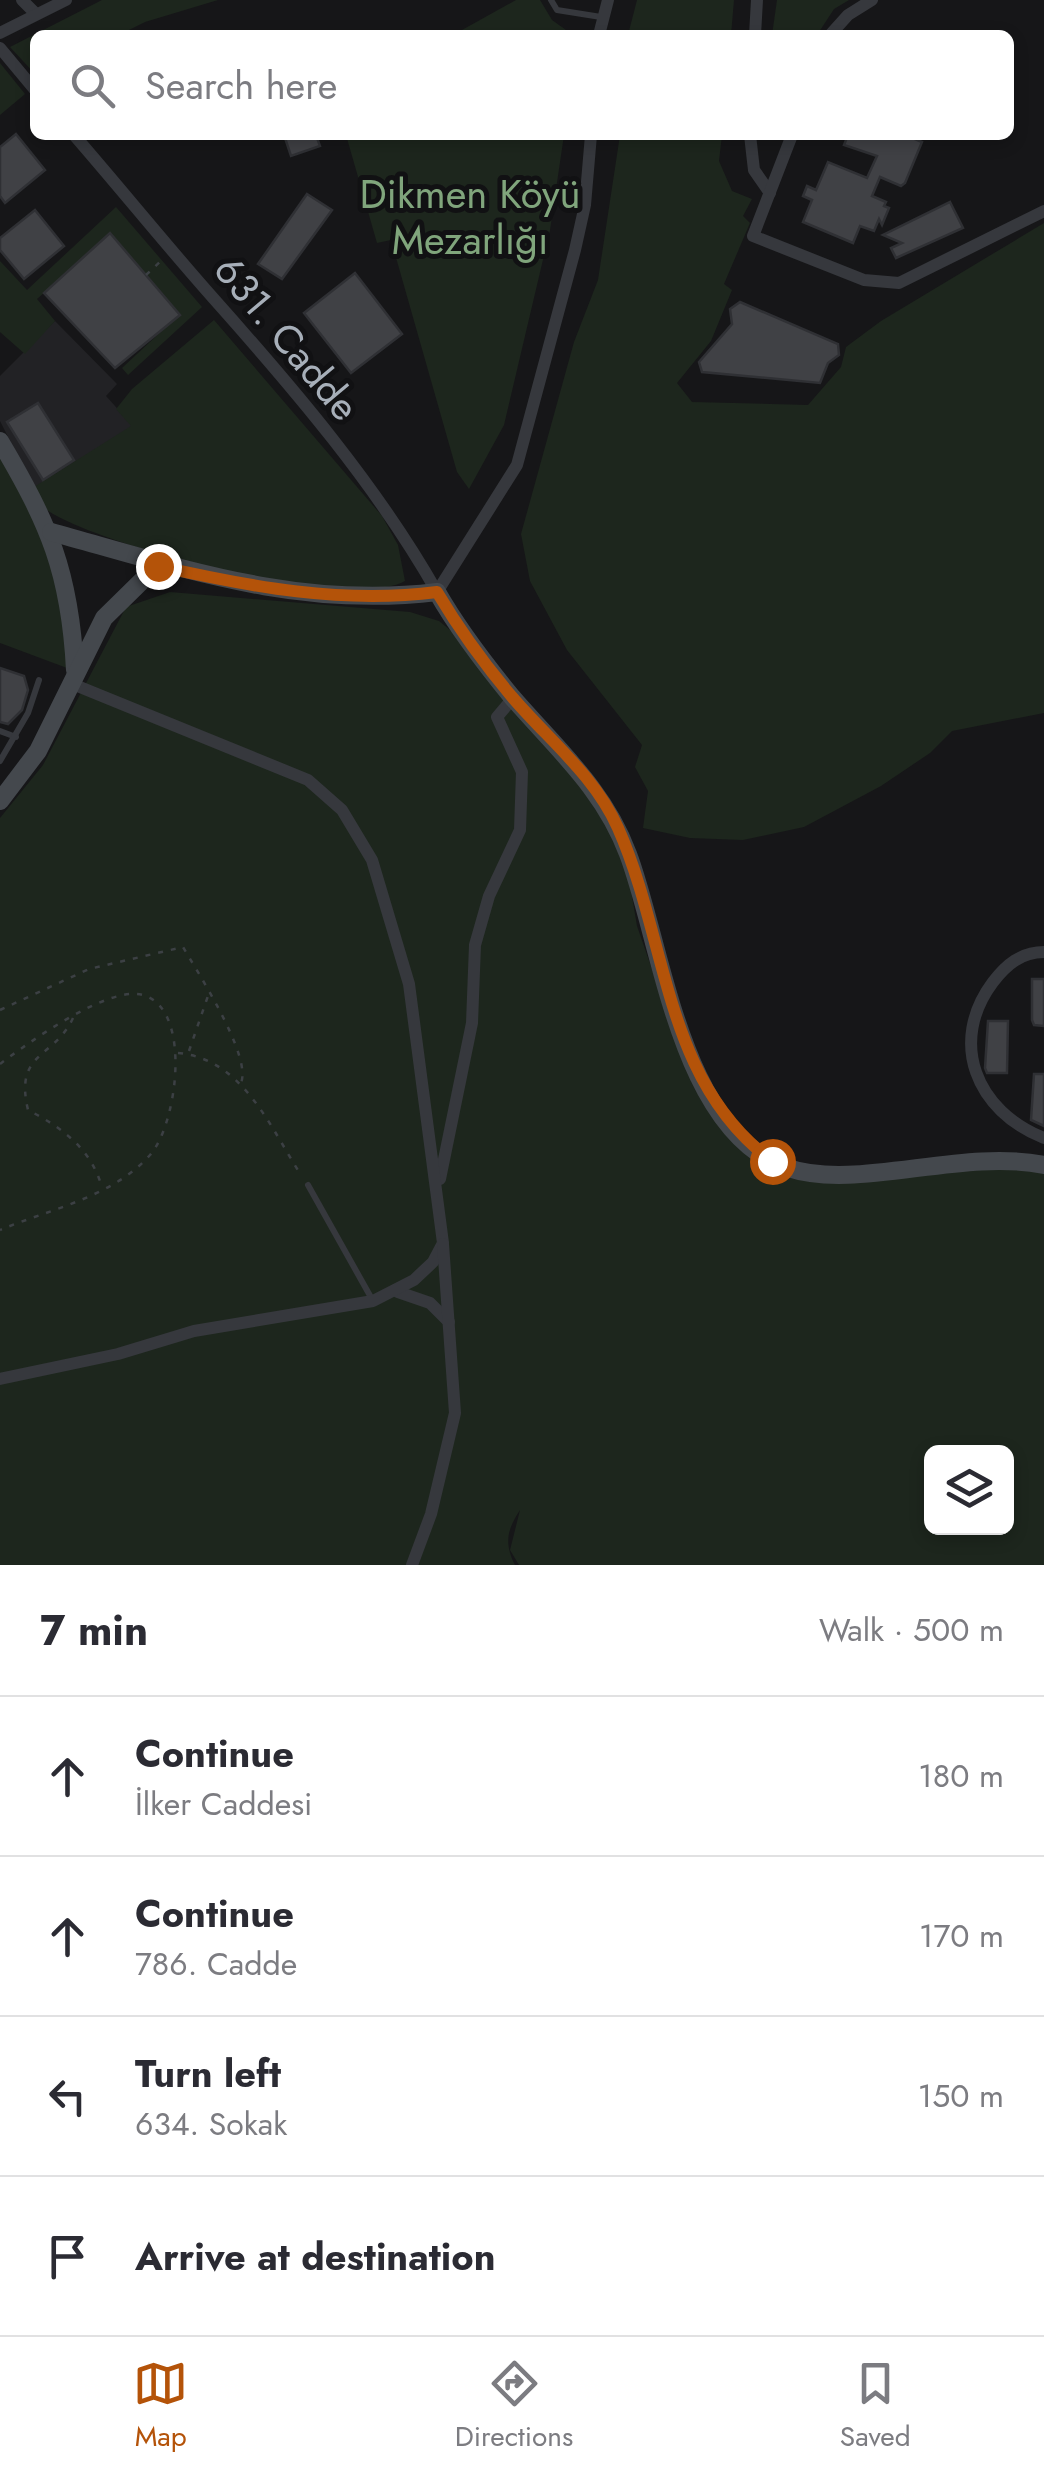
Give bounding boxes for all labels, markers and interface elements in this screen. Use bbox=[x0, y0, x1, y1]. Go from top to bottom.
search box bbox=[30, 30, 1014, 140]
icon: search bbox=[65, 58, 120, 113]
text: Search here bbox=[145, 58, 337, 113]
park label: Dikmen Köyü Mezarlığı bbox=[359, 165, 581, 269]
street label: 631. Cadde bbox=[201, 243, 373, 433]
route end bbox=[136, 544, 182, 590]
route start bbox=[750, 1139, 796, 1185]
map controls bbox=[924, 1445, 1014, 1535]
button: layers bbox=[924, 1445, 1014, 1535]
text: 7 min bbox=[40, 1600, 148, 1661]
text: Walk · 500 m bbox=[819, 1607, 1004, 1653]
text: Continue bbox=[135, 1726, 294, 1781]
icon: ahead bbox=[40, 1749, 95, 1804]
text: 180 m bbox=[918, 1753, 1004, 1799]
text: İlker Caddesi bbox=[135, 1781, 312, 1827]
text: Continue bbox=[135, 1886, 294, 1941]
icon: ahead bbox=[40, 1909, 95, 1964]
text: 170 m bbox=[919, 1913, 1004, 1959]
text: 786. Cadde bbox=[135, 1941, 297, 1987]
text: Turn left bbox=[135, 2046, 281, 2101]
icon: left bbox=[40, 2069, 95, 2124]
text: 150 m bbox=[918, 2073, 1004, 2119]
text: 634. Sokak bbox=[135, 2101, 287, 2147]
icon: arrive bbox=[40, 2229, 95, 2284]
text: Arrive at destination bbox=[135, 2229, 496, 2284]
tab: Map bbox=[133, 2356, 188, 2457]
tab: Directions bbox=[455, 2356, 573, 2457]
tab: Saved bbox=[840, 2356, 911, 2457]

